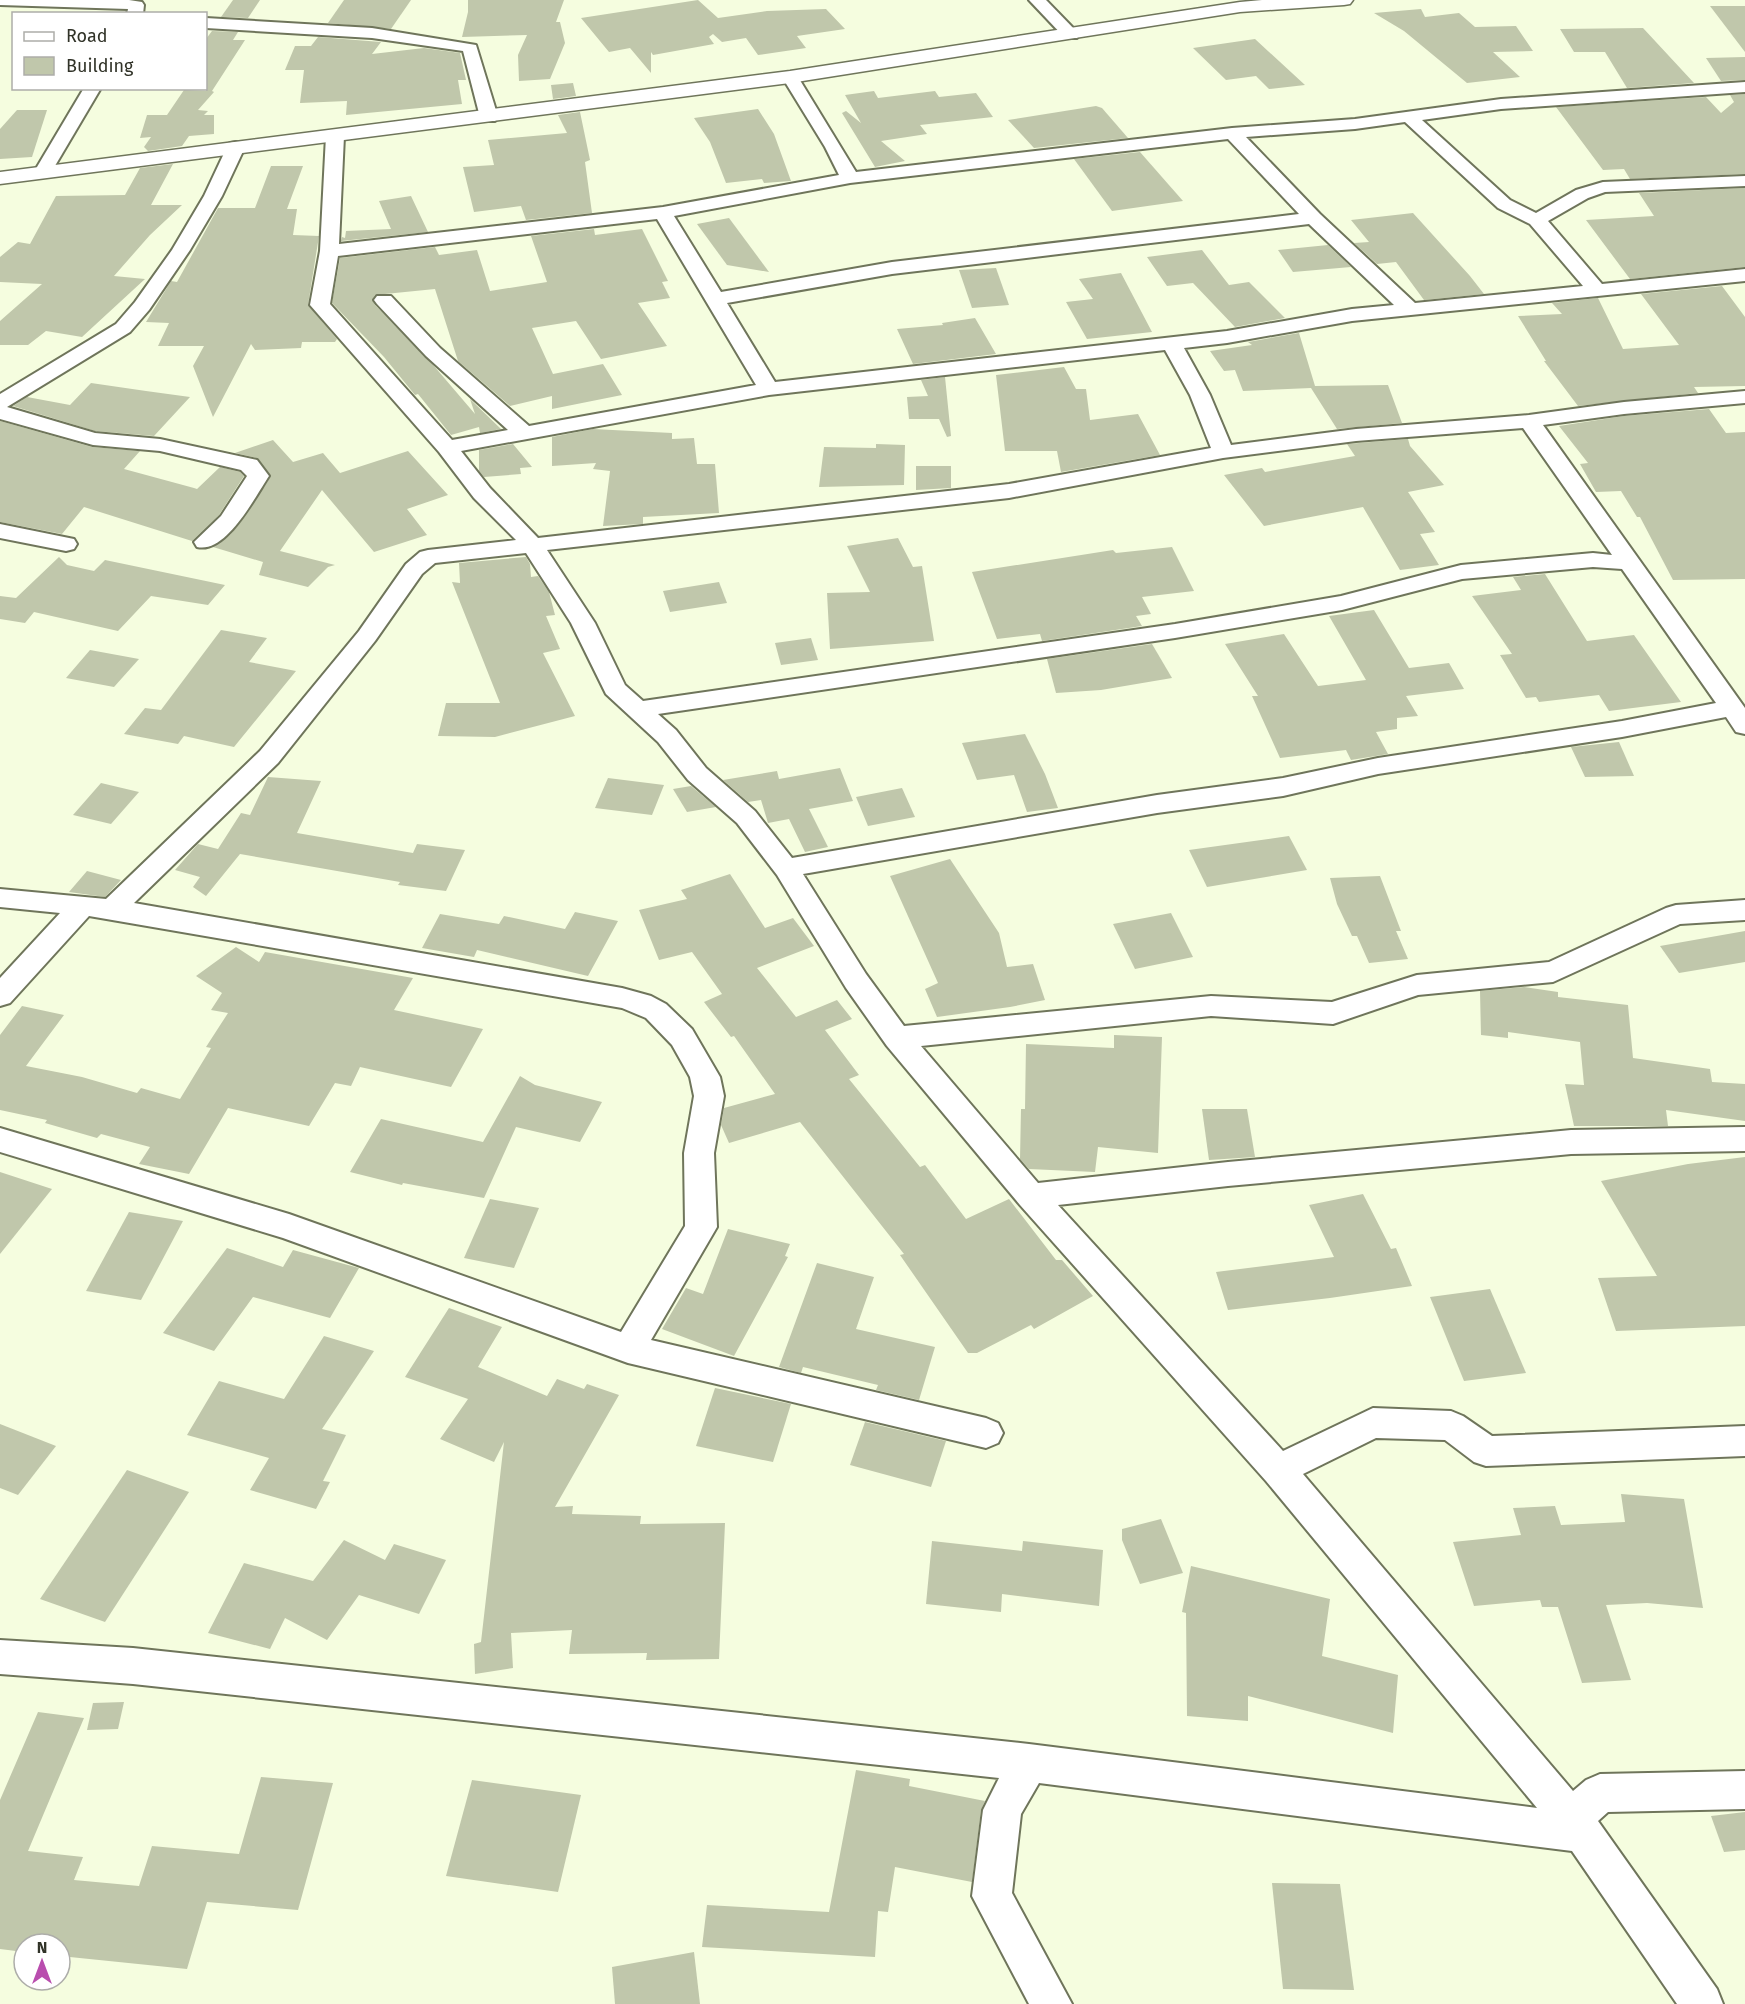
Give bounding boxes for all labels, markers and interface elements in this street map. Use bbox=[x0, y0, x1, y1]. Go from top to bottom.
legend bbox=[12, 12, 207, 90]
text: Road bbox=[66, 25, 108, 47]
text: Building bbox=[66, 55, 134, 77]
north arrow bbox=[12, 1932, 72, 1992]
text: N bbox=[37, 1938, 47, 1957]

